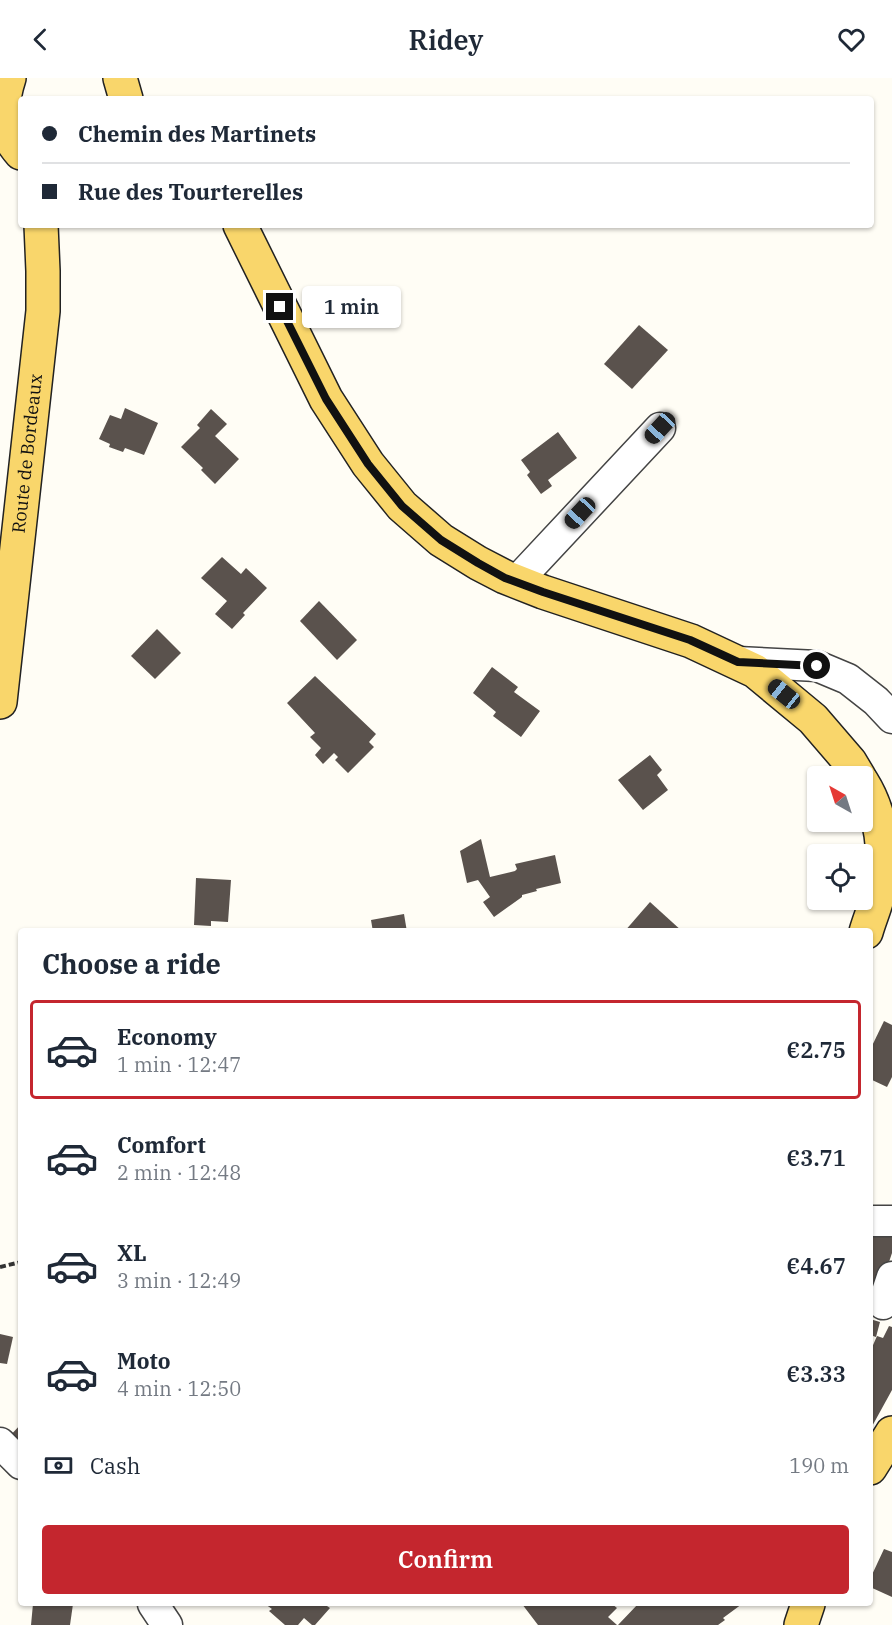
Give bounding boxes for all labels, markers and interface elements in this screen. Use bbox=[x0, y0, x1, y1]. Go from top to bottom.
text: Ridey bbox=[409, 22, 483, 57]
icon: back bbox=[24, 23, 57, 56]
icon: heart bbox=[835, 23, 868, 56]
text: Chemin des Martinets bbox=[78, 119, 316, 148]
text: Rue des Tourterelles bbox=[78, 177, 303, 206]
callout: 1 min bbox=[301, 286, 400, 328]
route end bbox=[266, 293, 293, 320]
text: 1 min bbox=[324, 293, 379, 320]
street label: Route de Bordeaux bbox=[7, 373, 47, 534]
car bbox=[641, 409, 679, 447]
car bbox=[561, 494, 599, 532]
route start bbox=[803, 652, 830, 679]
car bbox=[764, 676, 804, 712]
north arrow bbox=[807, 766, 873, 832]
map controls bbox=[807, 766, 873, 910]
button: locate bbox=[807, 844, 873, 910]
text: Choose a ride bbox=[42, 946, 221, 981]
text: Economy bbox=[117, 1022, 217, 1051]
icon: car bbox=[45, 1023, 99, 1077]
text: €2.75 bbox=[787, 1035, 846, 1064]
text: 1 min · 12:47 bbox=[117, 1051, 241, 1078]
text: Comfort bbox=[117, 1130, 206, 1159]
icon: car bbox=[45, 1131, 99, 1185]
text: €3.71 bbox=[787, 1143, 846, 1172]
text: 2 min · 12:48 bbox=[117, 1159, 241, 1186]
text: XL bbox=[117, 1238, 147, 1267]
icon: car bbox=[45, 1239, 99, 1293]
text: €4.67 bbox=[787, 1251, 846, 1280]
text: 3 min · 12:49 bbox=[117, 1267, 241, 1294]
text: Moto bbox=[117, 1346, 171, 1375]
icon: car bbox=[45, 1347, 99, 1401]
text: €3.33 bbox=[787, 1359, 846, 1388]
text: 4 min · 12:50 bbox=[117, 1375, 241, 1402]
icon: cash bbox=[42, 1449, 75, 1482]
text: Cash bbox=[90, 1451, 141, 1480]
text: 190 m bbox=[789, 1452, 849, 1479]
button: Confirm bbox=[42, 1525, 849, 1594]

